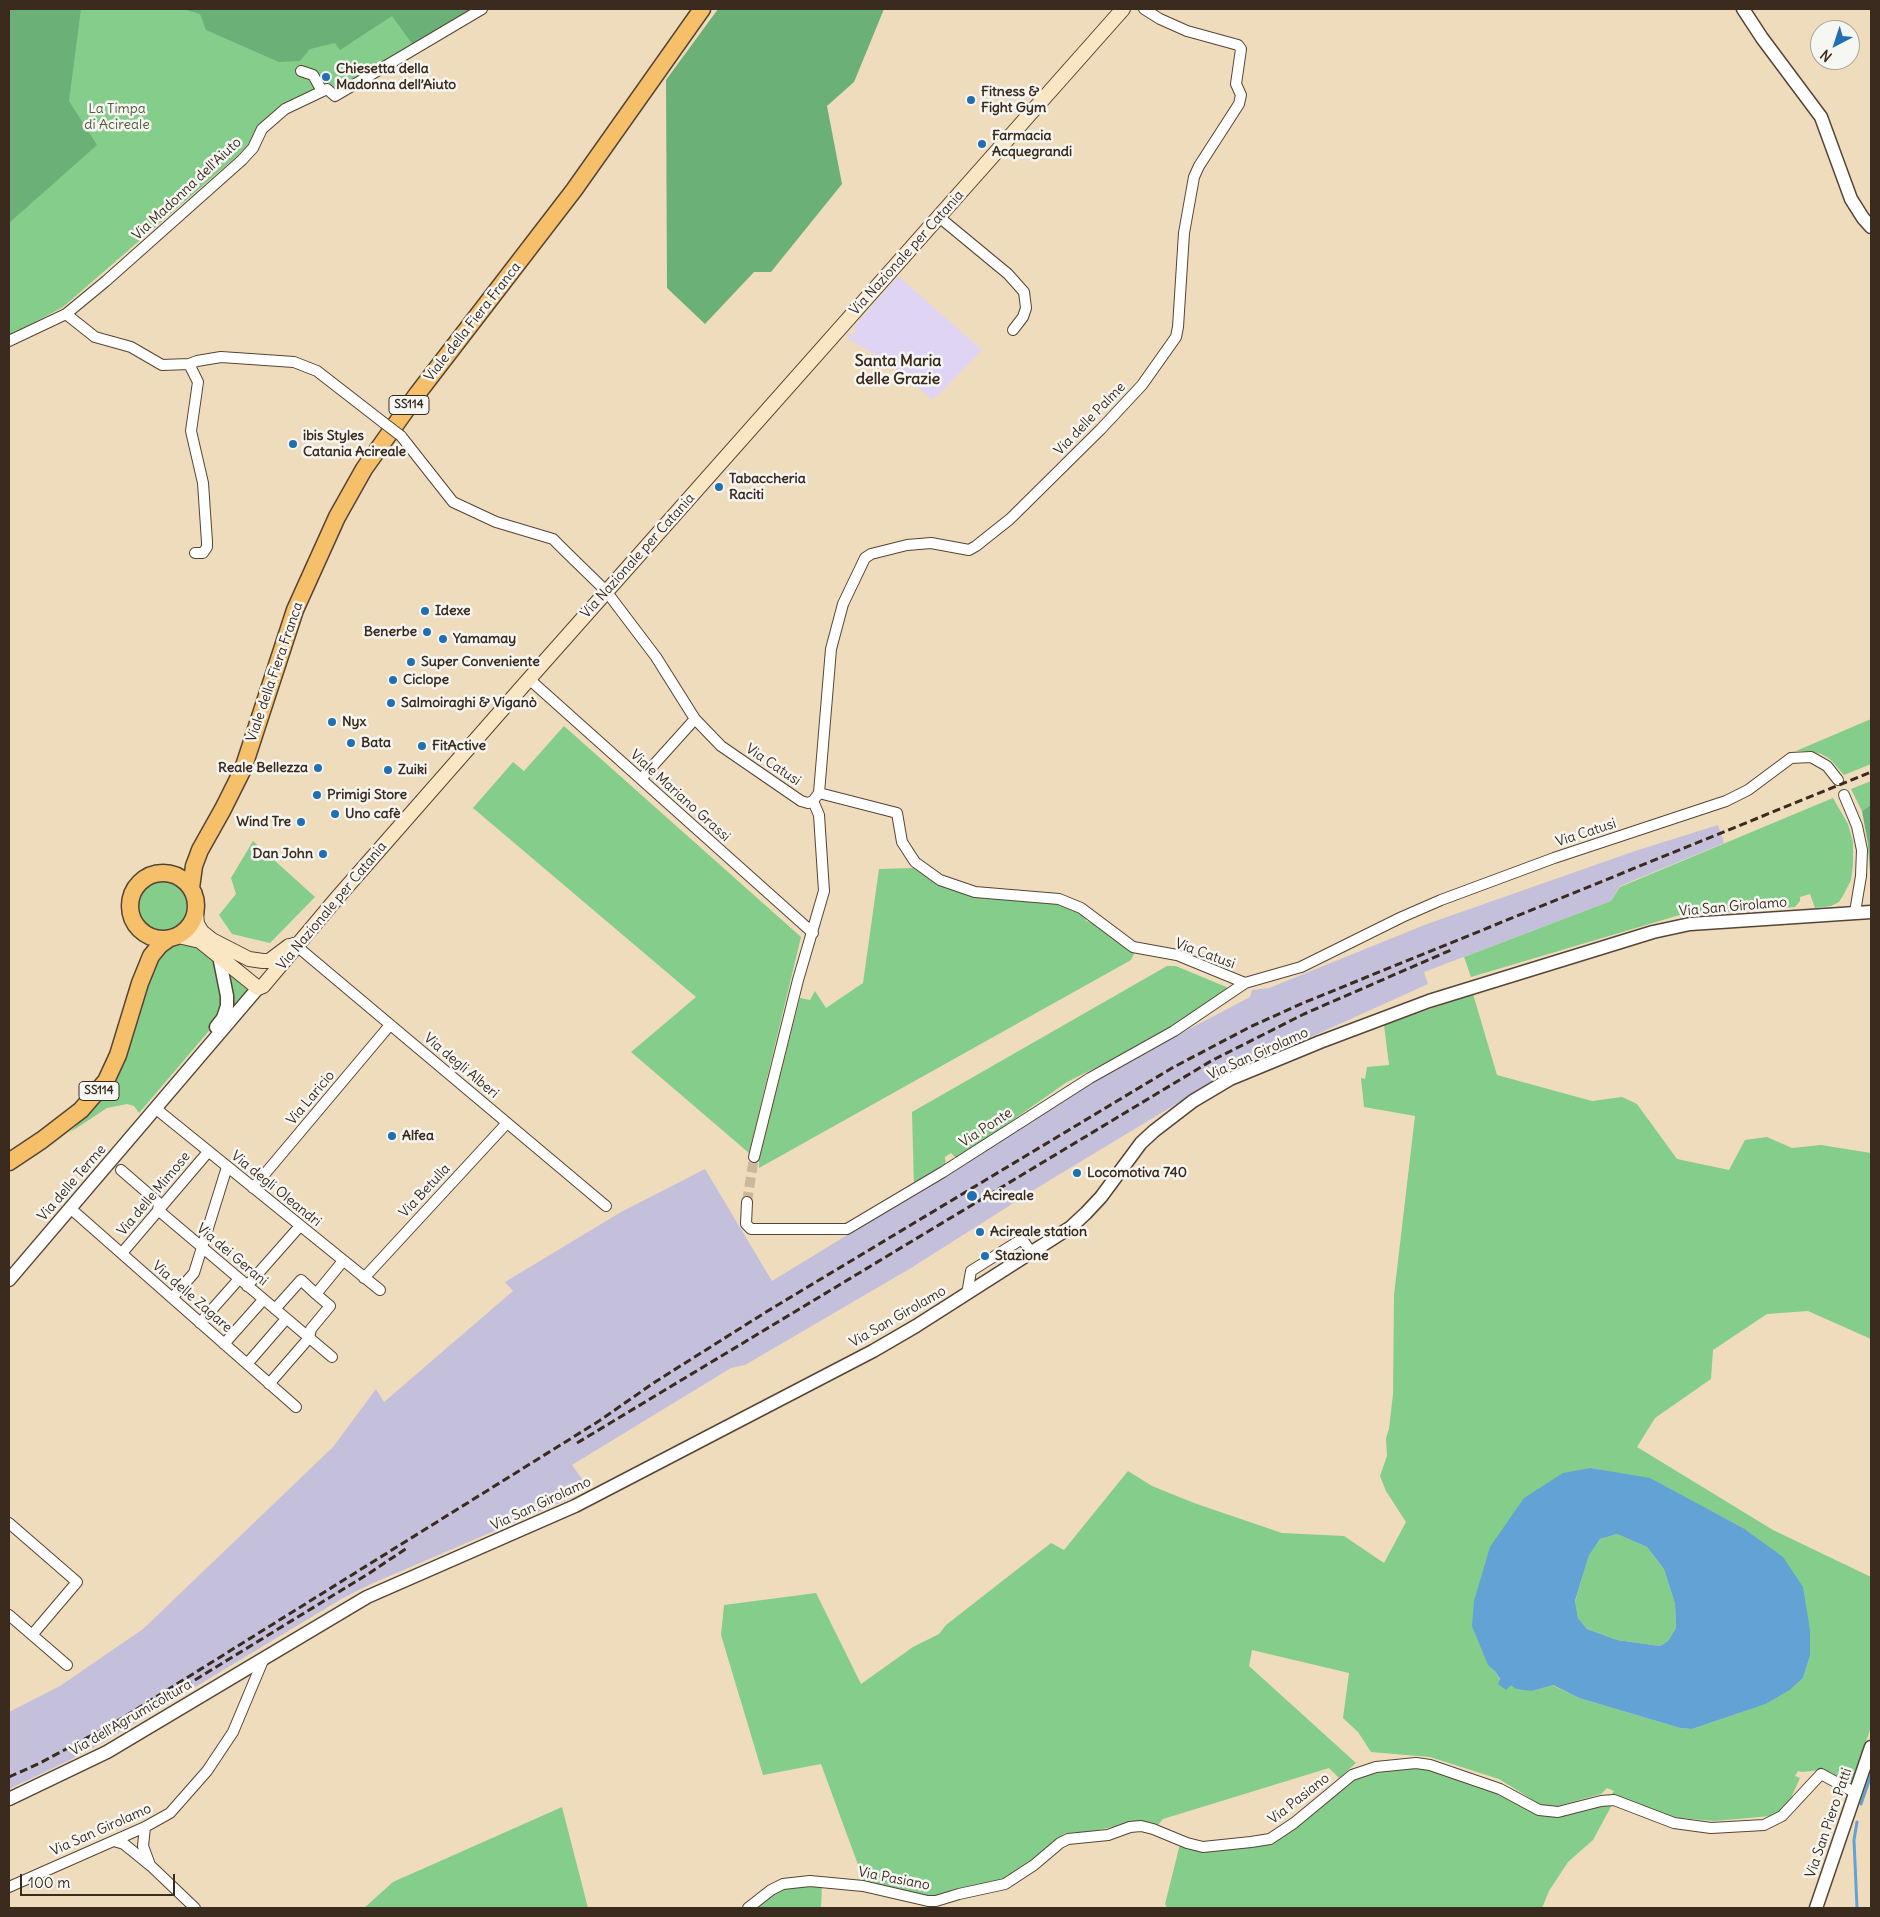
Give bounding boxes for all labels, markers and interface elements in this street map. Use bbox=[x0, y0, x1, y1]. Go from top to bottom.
north arrow bbox=[1810, 20, 1860, 70]
text: N bbox=[1817, 46, 1835, 66]
place label: Chiesetta della Madonna dell’Aiuto bbox=[336, 61, 456, 94]
marker: Chiesetta della Madonna dell’Aiuto bbox=[320, 71, 332, 83]
place label: Fitness & Fight Gym bbox=[981, 84, 1046, 116]
marker: Fitness & Fight Gym bbox=[965, 94, 977, 106]
park label: La Timpa di Acireale bbox=[84, 101, 150, 134]
place label: Farmacia Acquegrandi bbox=[992, 128, 1072, 160]
street label: Via Madonna dell'Aiuto bbox=[129, 134, 245, 244]
marker: Farmacia Acquegrandi bbox=[976, 138, 988, 150]
street label: Via Nazionale per Catania bbox=[846, 187, 968, 319]
street label: Viale della Fiera Franca bbox=[421, 259, 525, 385]
district label: Santa Maria delle Grazie bbox=[855, 351, 941, 389]
street label: Via delle Palme bbox=[1051, 379, 1129, 459]
road number: SS114 bbox=[389, 396, 429, 414]
place label: ibis Styles Catania Acireale bbox=[303, 428, 406, 461]
marker: ibis Styles Catania Acireale bbox=[287, 438, 299, 450]
place label: Tabaccheria Raciti bbox=[729, 471, 806, 504]
marker: Tabaccheria Raciti bbox=[713, 481, 725, 493]
street label: Via Nazionale per Catania bbox=[577, 490, 699, 622]
street label: Viale della Fiera Franca bbox=[243, 600, 307, 744]
place label: Idexe bbox=[435, 603, 471, 619]
marker: Idexe bbox=[419, 605, 431, 617]
place label: Benerbe bbox=[364, 624, 417, 640]
marker: Benerbe bbox=[421, 626, 433, 638]
place label: Yamamay bbox=[453, 631, 516, 647]
marker: Yamamay bbox=[437, 633, 449, 645]
place label: Super Conveniente bbox=[421, 654, 540, 670]
marker: Super Conveniente bbox=[405, 656, 417, 668]
place label: Ciclope bbox=[403, 672, 449, 688]
marker: Ciclope bbox=[387, 674, 399, 686]
place label: Salmoiraghi & Viganò bbox=[401, 695, 537, 711]
marker: Salmoiraghi & Viganò bbox=[385, 697, 397, 709]
place label: Nyx bbox=[342, 714, 366, 730]
marker: Nyx bbox=[326, 716, 338, 728]
place label: Bata bbox=[361, 735, 391, 751]
marker: Bata bbox=[345, 737, 357, 749]
place label: FitActive bbox=[432, 738, 486, 754]
marker: FitActive bbox=[416, 740, 428, 752]
street label: Via Catusi bbox=[742, 741, 804, 789]
street label: Viale Mariano Grassi bbox=[627, 747, 733, 845]
place label: Reale Bellezza bbox=[218, 760, 308, 776]
marker: Reale Bellezza bbox=[312, 762, 324, 774]
place label: Zuiki bbox=[398, 762, 427, 778]
marker: Zuiki bbox=[382, 764, 394, 776]
place label: Primigi Store bbox=[327, 787, 407, 803]
marker: Primigi Store bbox=[311, 789, 323, 801]
place label: Uno cafè bbox=[345, 806, 401, 822]
marker: Uno cafè bbox=[329, 808, 341, 820]
place label: Wind Tre bbox=[236, 814, 291, 830]
street label: Via Catusi bbox=[1554, 815, 1618, 851]
marker: Wind Tre bbox=[295, 816, 307, 828]
street label: Via Nazionale per Catania bbox=[273, 838, 391, 974]
place label: Dan John bbox=[253, 846, 313, 862]
marker: Dan John bbox=[317, 848, 329, 860]
street label: Via San Girolamo bbox=[1678, 894, 1788, 920]
street label: Via Catusi bbox=[1173, 935, 1237, 973]
street label: Via San Girolamo bbox=[1205, 1024, 1311, 1084]
street label: Via degli Alberi bbox=[420, 1030, 502, 1102]
street label: Via Laricio bbox=[283, 1067, 339, 1129]
road number: SS114 bbox=[79, 1082, 119, 1100]
street label: Via Ponte bbox=[957, 1105, 1015, 1151]
place label: Alfea bbox=[402, 1128, 434, 1144]
marker: Alfea bbox=[386, 1130, 398, 1142]
street label: Via delle Terme bbox=[34, 1141, 110, 1225]
street label: Via degli Oleandri bbox=[228, 1148, 324, 1230]
street label: Via delle Mimose bbox=[114, 1149, 194, 1239]
street label: Via Betulla bbox=[396, 1161, 454, 1221]
place label: Locomotiva 740 bbox=[1087, 1165, 1187, 1181]
marker: Locomotiva 740 bbox=[1071, 1167, 1083, 1179]
place label: Acireale bbox=[983, 1188, 1034, 1204]
marker: Acireale bbox=[965, 1189, 979, 1203]
street label: Via dei Gerani bbox=[193, 1220, 271, 1290]
place label: Acireale station bbox=[990, 1224, 1087, 1240]
marker: Acireale station bbox=[974, 1226, 986, 1238]
place label: Stazione bbox=[995, 1248, 1049, 1264]
marker: Stazione bbox=[979, 1250, 991, 1262]
street label: Via delle Zagare bbox=[149, 1258, 235, 1336]
street label: Via San Girolamo bbox=[847, 1283, 949, 1351]
street label: Via San Girolamo bbox=[488, 1473, 594, 1535]
street label: Via dell'Agrumicoltura bbox=[67, 1676, 195, 1760]
street label: Via San Piero Patti bbox=[1802, 1766, 1856, 1880]
street label: Via Pasiano bbox=[1265, 1770, 1333, 1828]
street label: Via San Girolamo bbox=[48, 1800, 154, 1860]
scale bar bbox=[22, 1864, 178, 1896]
street label: Via Pasiano bbox=[857, 1864, 931, 1894]
text: 100 m bbox=[28, 1873, 70, 1892]

